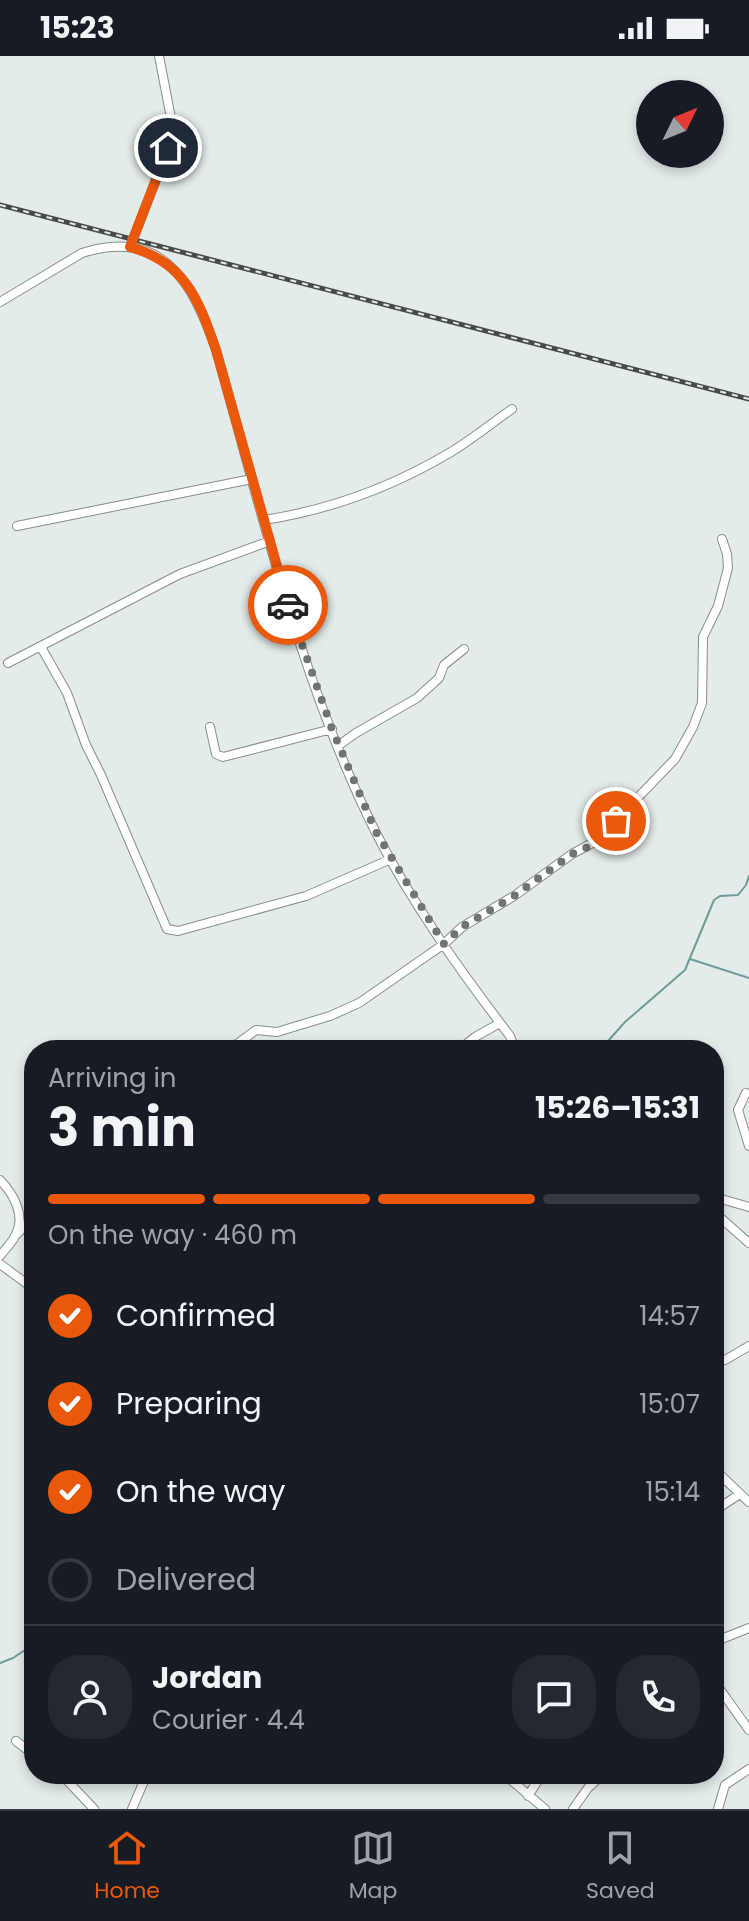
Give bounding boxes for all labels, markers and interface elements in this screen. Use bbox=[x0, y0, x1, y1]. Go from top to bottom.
text: 15:23 bbox=[40, 6, 115, 49]
north arrow bbox=[636, 80, 724, 168]
map controls bbox=[636, 80, 724, 168]
pin bbox=[134, 114, 202, 182]
icon: home bbox=[146, 126, 190, 170]
courier bbox=[248, 565, 328, 645]
icon: car bbox=[266, 583, 310, 627]
pin bbox=[582, 787, 650, 855]
icon: bag bbox=[594, 799, 638, 843]
text: Arriving in bbox=[48, 1060, 177, 1096]
text: 15:26–15:31 bbox=[535, 1086, 700, 1129]
text: 3 min bbox=[48, 1091, 196, 1164]
text: On the way · 460 m bbox=[48, 1217, 297, 1253]
icon: check bbox=[48, 1294, 92, 1338]
text: Confirmed bbox=[116, 1294, 276, 1337]
text: 14:57 bbox=[639, 1298, 700, 1334]
icon: check bbox=[48, 1382, 92, 1426]
text: Preparing bbox=[116, 1382, 262, 1425]
text: 15:07 bbox=[639, 1386, 700, 1422]
icon: check bbox=[48, 1470, 92, 1514]
text: On the way bbox=[116, 1470, 285, 1513]
text: 15:14 bbox=[645, 1474, 700, 1510]
text: Delivered bbox=[116, 1558, 256, 1601]
button: person bbox=[48, 1655, 132, 1739]
button: chat bbox=[512, 1655, 596, 1739]
button: phone bbox=[616, 1655, 700, 1739]
text: Jordan bbox=[152, 1656, 262, 1699]
text: Courier · 4.4 bbox=[152, 1702, 305, 1738]
tab: Home bbox=[94, 1826, 160, 1907]
tab: Map bbox=[349, 1826, 397, 1907]
tab: Saved bbox=[586, 1826, 655, 1907]

